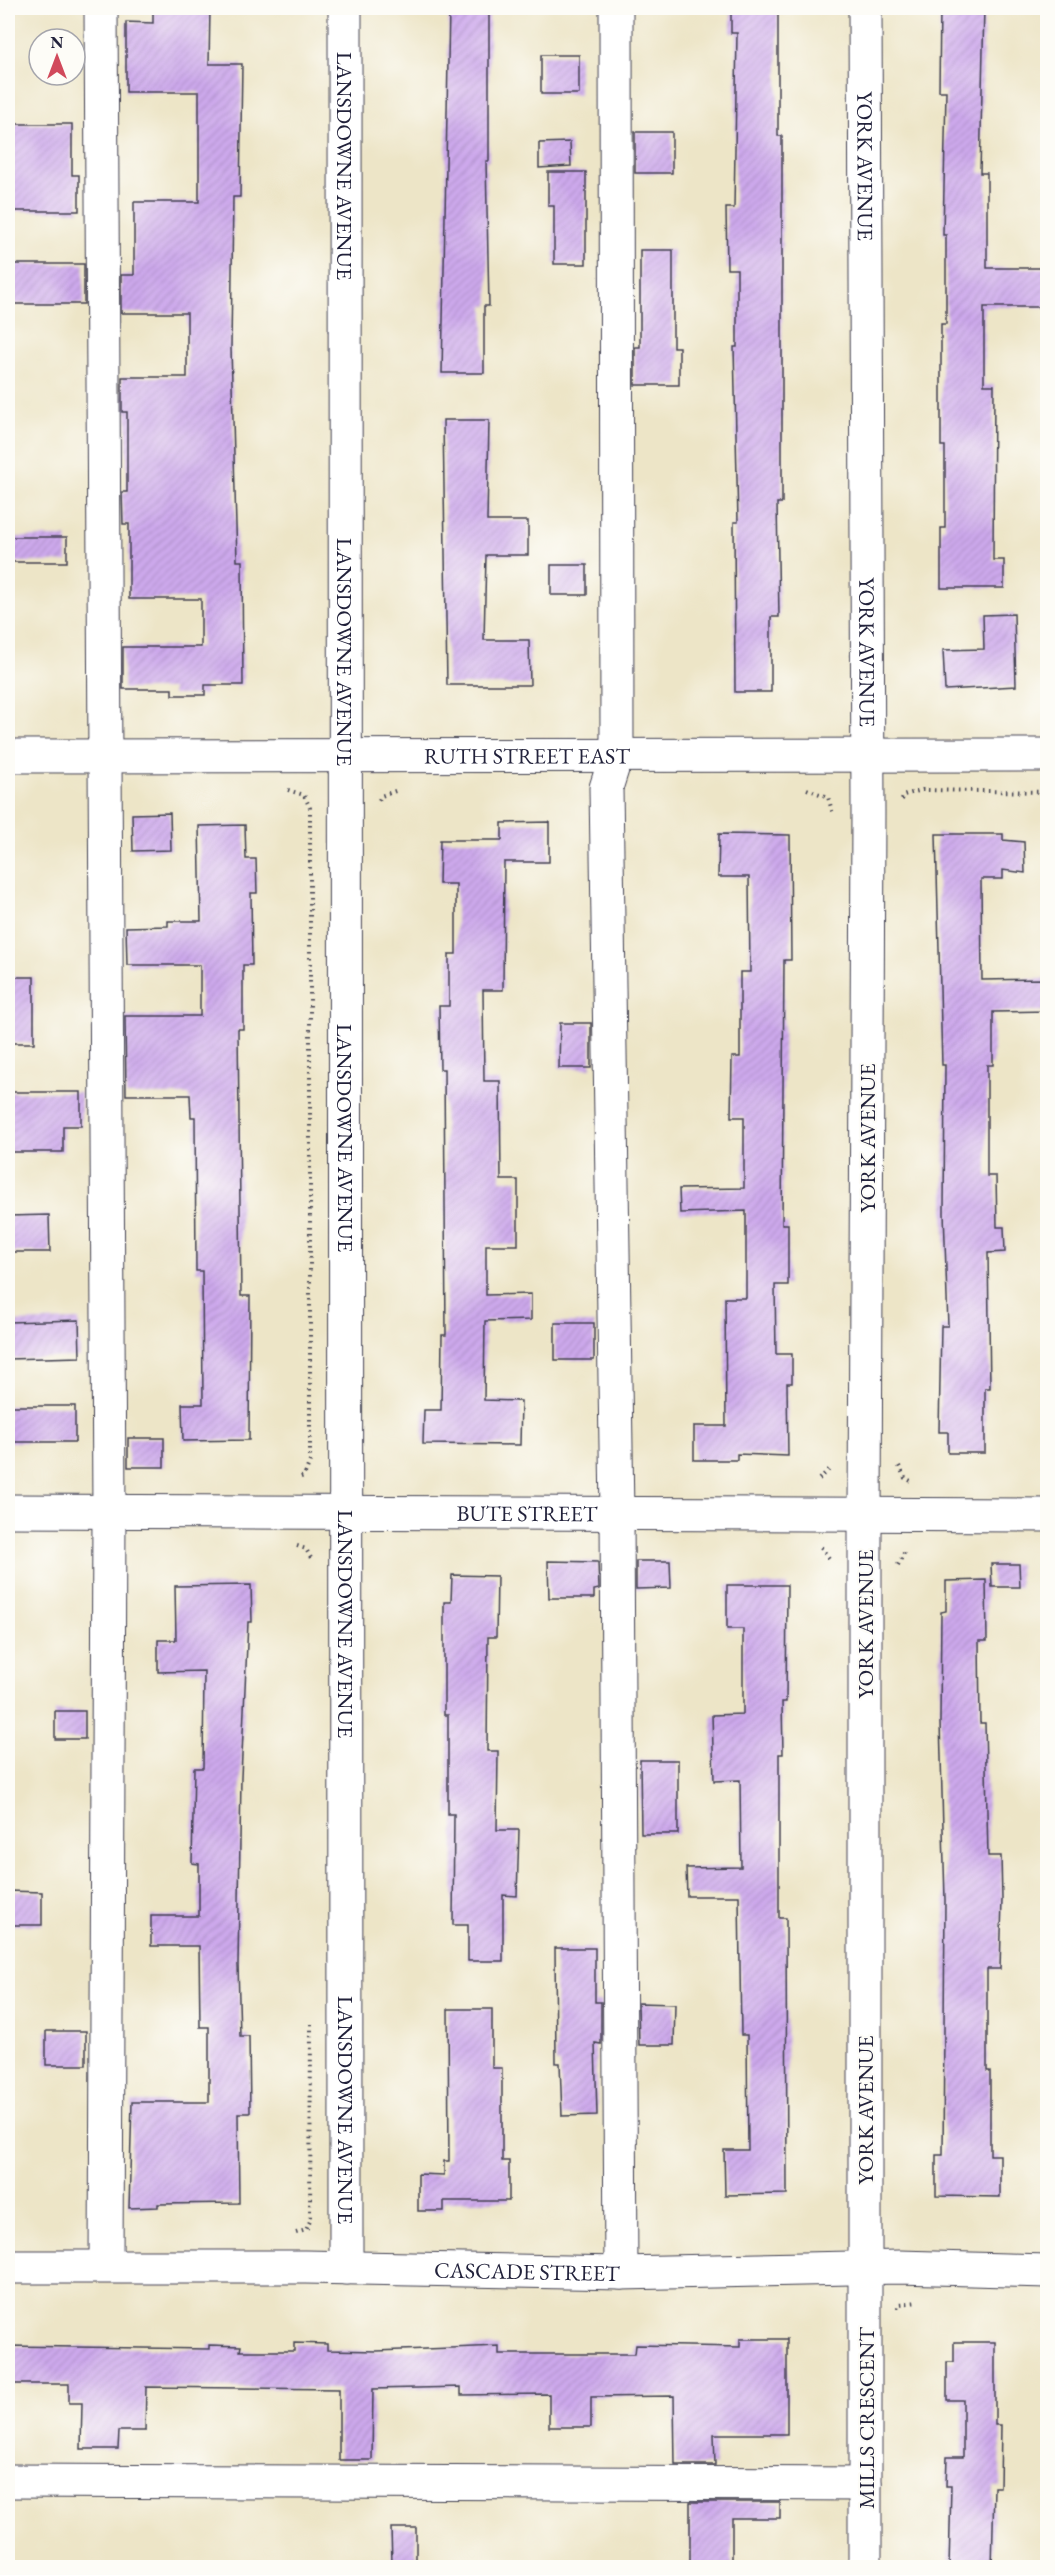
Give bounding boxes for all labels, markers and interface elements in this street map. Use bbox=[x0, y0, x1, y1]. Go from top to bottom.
north arrow bbox=[27, 27, 87, 87]
text: N bbox=[51, 32, 64, 53]
street label: LANSDOWNE AVENUE bbox=[331, 52, 360, 280]
street label: YORK AVENUE bbox=[851, 91, 880, 241]
street label: LANSDOWNE AVENUE bbox=[331, 538, 360, 766]
street label: YORK AVENUE bbox=[853, 577, 882, 727]
street label: RUTH STREET EAST bbox=[424, 741, 630, 770]
street label: LANSDOWNE AVENUE bbox=[331, 1024, 360, 1252]
street label: YORK AVENUE bbox=[853, 1063, 882, 1213]
street label: BUTE STREET bbox=[456, 1498, 598, 1528]
street label: LANSDOWNE AVENUE bbox=[331, 1510, 360, 1738]
street label: YORK AVENUE bbox=[851, 1549, 880, 1699]
street label: LANSDOWNE AVENUE bbox=[331, 1996, 360, 2224]
street label: YORK AVENUE bbox=[851, 2035, 880, 2185]
street label: CASCADE STREET bbox=[434, 2255, 620, 2287]
street label: MILLS CRESCENT bbox=[852, 2327, 881, 2509]

